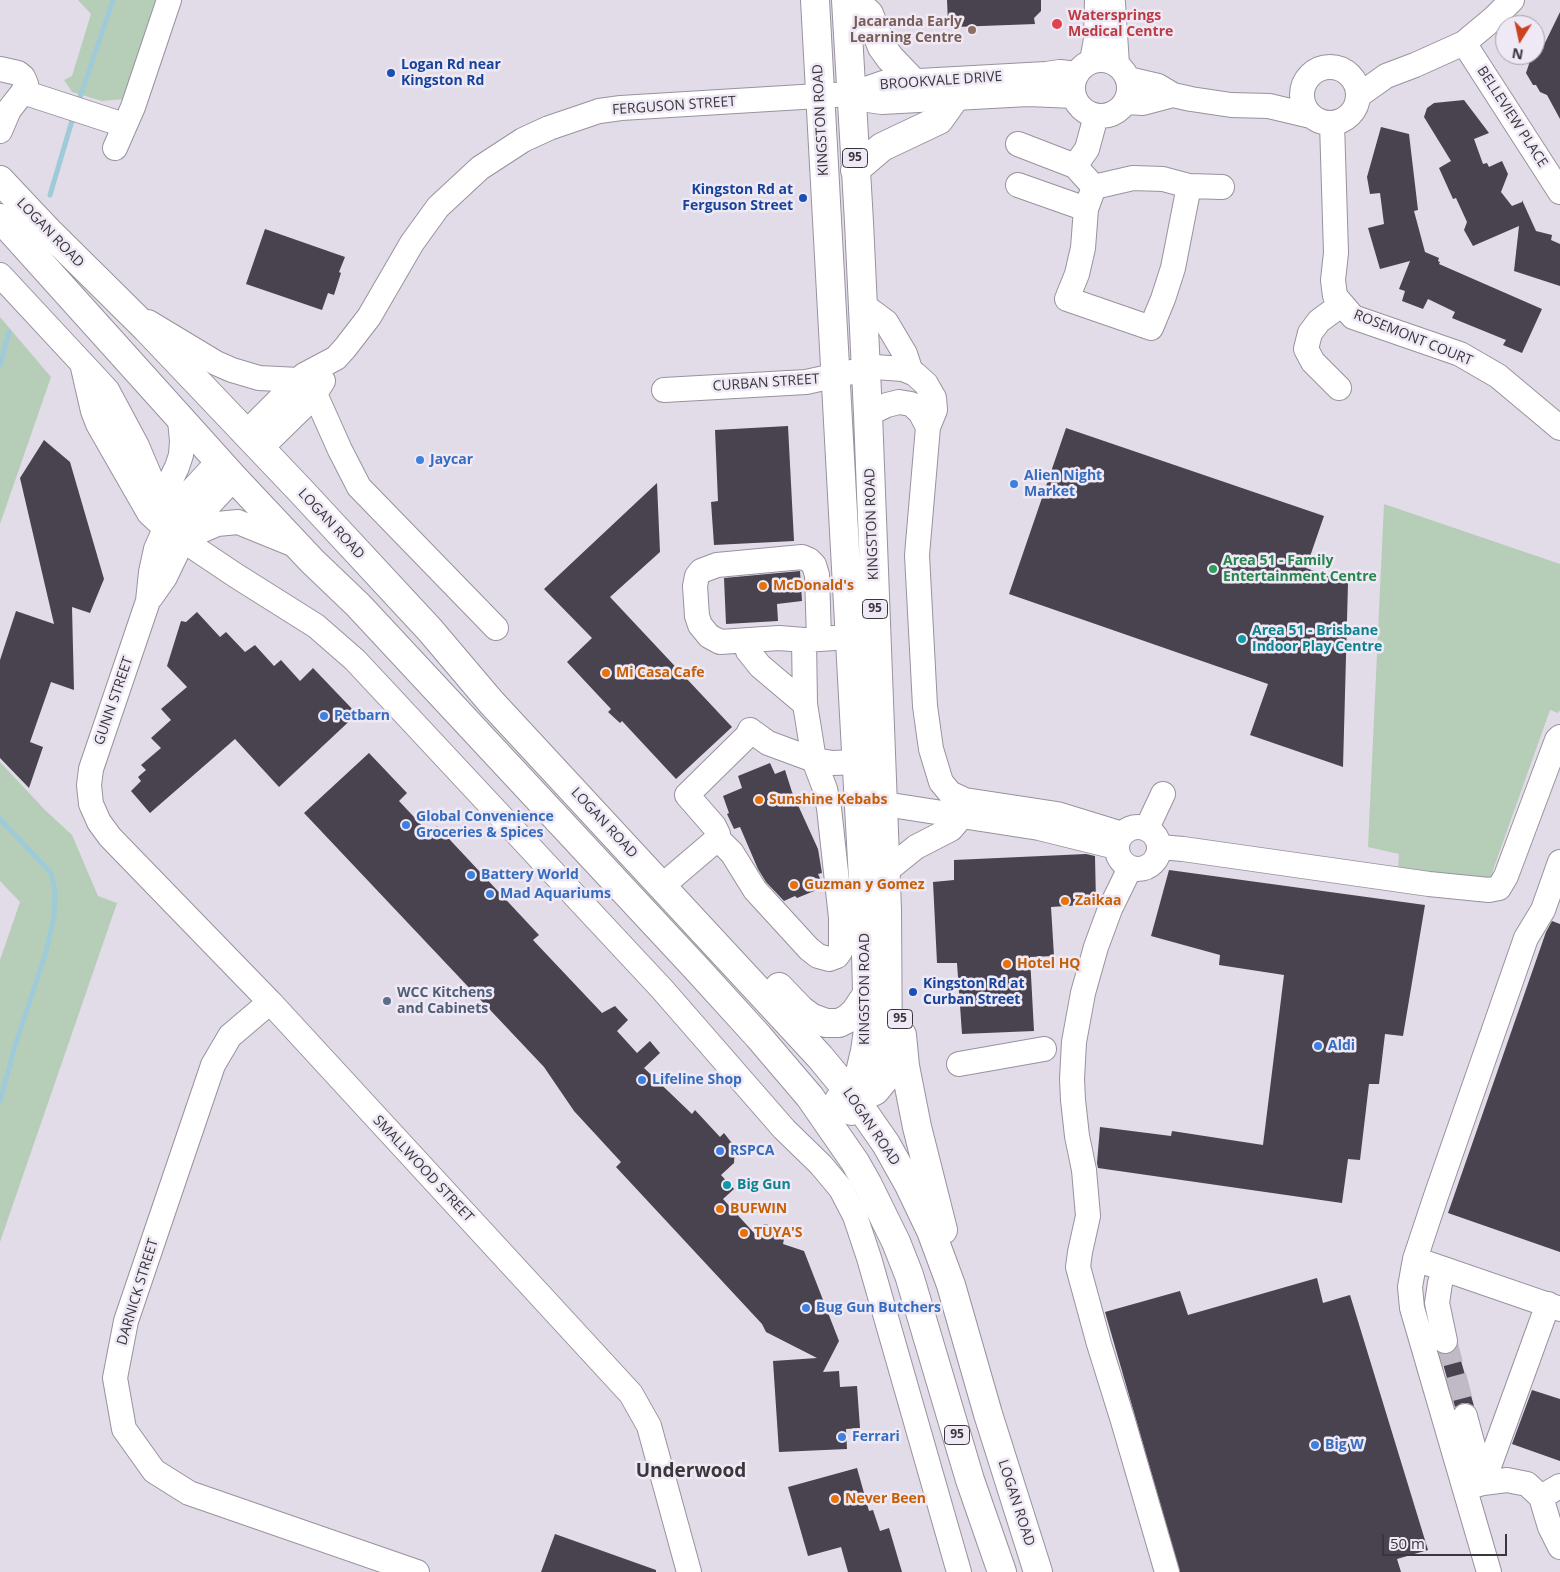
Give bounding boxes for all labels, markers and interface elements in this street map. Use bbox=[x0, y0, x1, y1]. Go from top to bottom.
place label: Watersprings Medical Centre bbox=[1068, 8, 1173, 40]
place label: Jacaranda Early Learning Centre bbox=[850, 14, 962, 46]
north arrow bbox=[1495, 15, 1545, 65]
marker: Watersprings Medical Centre bbox=[1050, 17, 1064, 31]
marker: Jacaranda Early Learning Centre bbox=[966, 24, 978, 36]
text: N bbox=[1510, 44, 1525, 65]
place label: Logan Rd near Kingston Rd bbox=[401, 57, 501, 90]
street label: BELLEVIEW PLACE bbox=[1473, 63, 1551, 171]
street label: KINGSTON ROAD bbox=[810, 64, 832, 176]
marker: Logan Rd near Kingston Rd bbox=[385, 67, 397, 79]
street label: BROOKVALE DRIVE bbox=[879, 68, 1003, 94]
street label: FERGUSON STREET bbox=[612, 93, 736, 119]
road number: 95 bbox=[842, 148, 868, 168]
place label: Kingston Rd at Ferguson Street bbox=[682, 182, 793, 214]
marker: Kingston Rd at Ferguson Street bbox=[797, 192, 809, 204]
street label: LOGAN ROAD bbox=[13, 195, 87, 271]
street label: ROSEMONT COURT bbox=[1351, 306, 1475, 370]
street label: CURBAN STREET bbox=[712, 371, 820, 395]
place label: Jaycar bbox=[430, 452, 473, 468]
marker: Jaycar bbox=[414, 454, 426, 466]
street label: KINGSTON ROAD bbox=[862, 468, 882, 580]
place label: Alien Night Market bbox=[1024, 468, 1102, 501]
marker: Alien Night Market bbox=[1008, 478, 1020, 490]
street label: LOGAN ROAD bbox=[294, 485, 368, 563]
place label: Area 51 - Family Entertainment Centre bbox=[1223, 553, 1377, 586]
marker: Area 51 - Family Entertainment Centre bbox=[1207, 563, 1219, 575]
place label: McDonald's bbox=[773, 578, 854, 594]
marker: McDonald's bbox=[757, 580, 769, 592]
road number: 95 bbox=[862, 600, 888, 618]
place label: Area 51 - Brisbane Indoor Play Centre bbox=[1252, 623, 1382, 656]
marker: Area 51 - Brisbane Indoor Play Centre bbox=[1236, 633, 1248, 645]
street label: GUNN STREET bbox=[91, 655, 137, 747]
place label: Mi Casa Cafe bbox=[616, 665, 705, 681]
marker: Mi Casa Cafe bbox=[600, 667, 612, 679]
place label: Petbarn bbox=[334, 708, 390, 724]
marker: Petbarn bbox=[318, 710, 330, 722]
street label: LOGAN ROAD bbox=[567, 784, 641, 862]
place label: Sunshine Kebabs bbox=[769, 792, 887, 808]
marker: Sunshine Kebabs bbox=[753, 794, 765, 806]
place label: Global Convenience Groceries & Spices bbox=[416, 809, 554, 842]
marker: Global Convenience Groceries & Spices bbox=[400, 819, 412, 831]
place label: Battery World bbox=[481, 867, 579, 883]
marker: Battery World bbox=[465, 869, 477, 881]
place label: Guzman y Gomez bbox=[804, 877, 924, 893]
marker: Guzman y Gomez bbox=[788, 879, 800, 891]
place label: Mad Aquariums bbox=[500, 886, 611, 902]
marker: Mad Aquariums bbox=[484, 888, 496, 900]
place label: Zaikaa bbox=[1075, 893, 1121, 909]
marker: Zaikaa bbox=[1059, 895, 1071, 907]
street label: KINGSTON ROAD bbox=[857, 933, 873, 1045]
place label: Hotel HQ bbox=[1017, 956, 1080, 972]
marker: Hotel HQ bbox=[1001, 958, 1013, 970]
place label: Kingston Rd at Curban Street bbox=[923, 976, 1024, 1009]
place label: WCC Kitchens and Cabinets bbox=[397, 985, 492, 1018]
marker: Kingston Rd at Curban Street bbox=[907, 986, 919, 998]
marker: WCC Kitchens and Cabinets bbox=[381, 995, 393, 1007]
road number: 95 bbox=[888, 1010, 912, 1028]
place label: Aldi bbox=[1328, 1038, 1355, 1054]
marker: Aldi bbox=[1312, 1040, 1324, 1052]
place label: Lifeline Shop bbox=[652, 1072, 742, 1088]
marker: Lifeline Shop bbox=[636, 1074, 648, 1086]
street label: LOGAN ROAD bbox=[839, 1085, 903, 1169]
street label: SMALLWOOD STREET bbox=[369, 1112, 477, 1226]
place label: RSPCA bbox=[730, 1143, 774, 1159]
marker: RSPCA bbox=[714, 1145, 726, 1157]
place label: Big Gun bbox=[737, 1177, 791, 1193]
marker: Big Gun bbox=[721, 1179, 733, 1191]
place label: BUFWIN bbox=[730, 1201, 787, 1217]
marker: BUFWIN bbox=[714, 1203, 726, 1215]
place label: TUYA'S bbox=[754, 1225, 803, 1241]
marker: TUYA'S bbox=[738, 1227, 750, 1239]
street label: DARNICK STREET bbox=[114, 1237, 162, 1347]
place label: Bug Gun Butchers bbox=[816, 1300, 941, 1316]
marker: Bug Gun Butchers bbox=[800, 1302, 812, 1314]
road number: 95 bbox=[944, 1426, 970, 1444]
place label: Ferrari bbox=[852, 1429, 900, 1445]
marker: Ferrari bbox=[836, 1431, 848, 1443]
place label: Big W bbox=[1325, 1437, 1364, 1453]
marker: Big W bbox=[1309, 1439, 1321, 1451]
street label: LOGAN ROAD bbox=[994, 1458, 1038, 1548]
district label: Underwood bbox=[636, 1461, 746, 1483]
place label: Never Been bbox=[845, 1491, 926, 1507]
marker: Never Been bbox=[829, 1493, 841, 1505]
scale bar bbox=[1385, 1524, 1510, 1556]
text: 50 m bbox=[1390, 1533, 1425, 1553]

